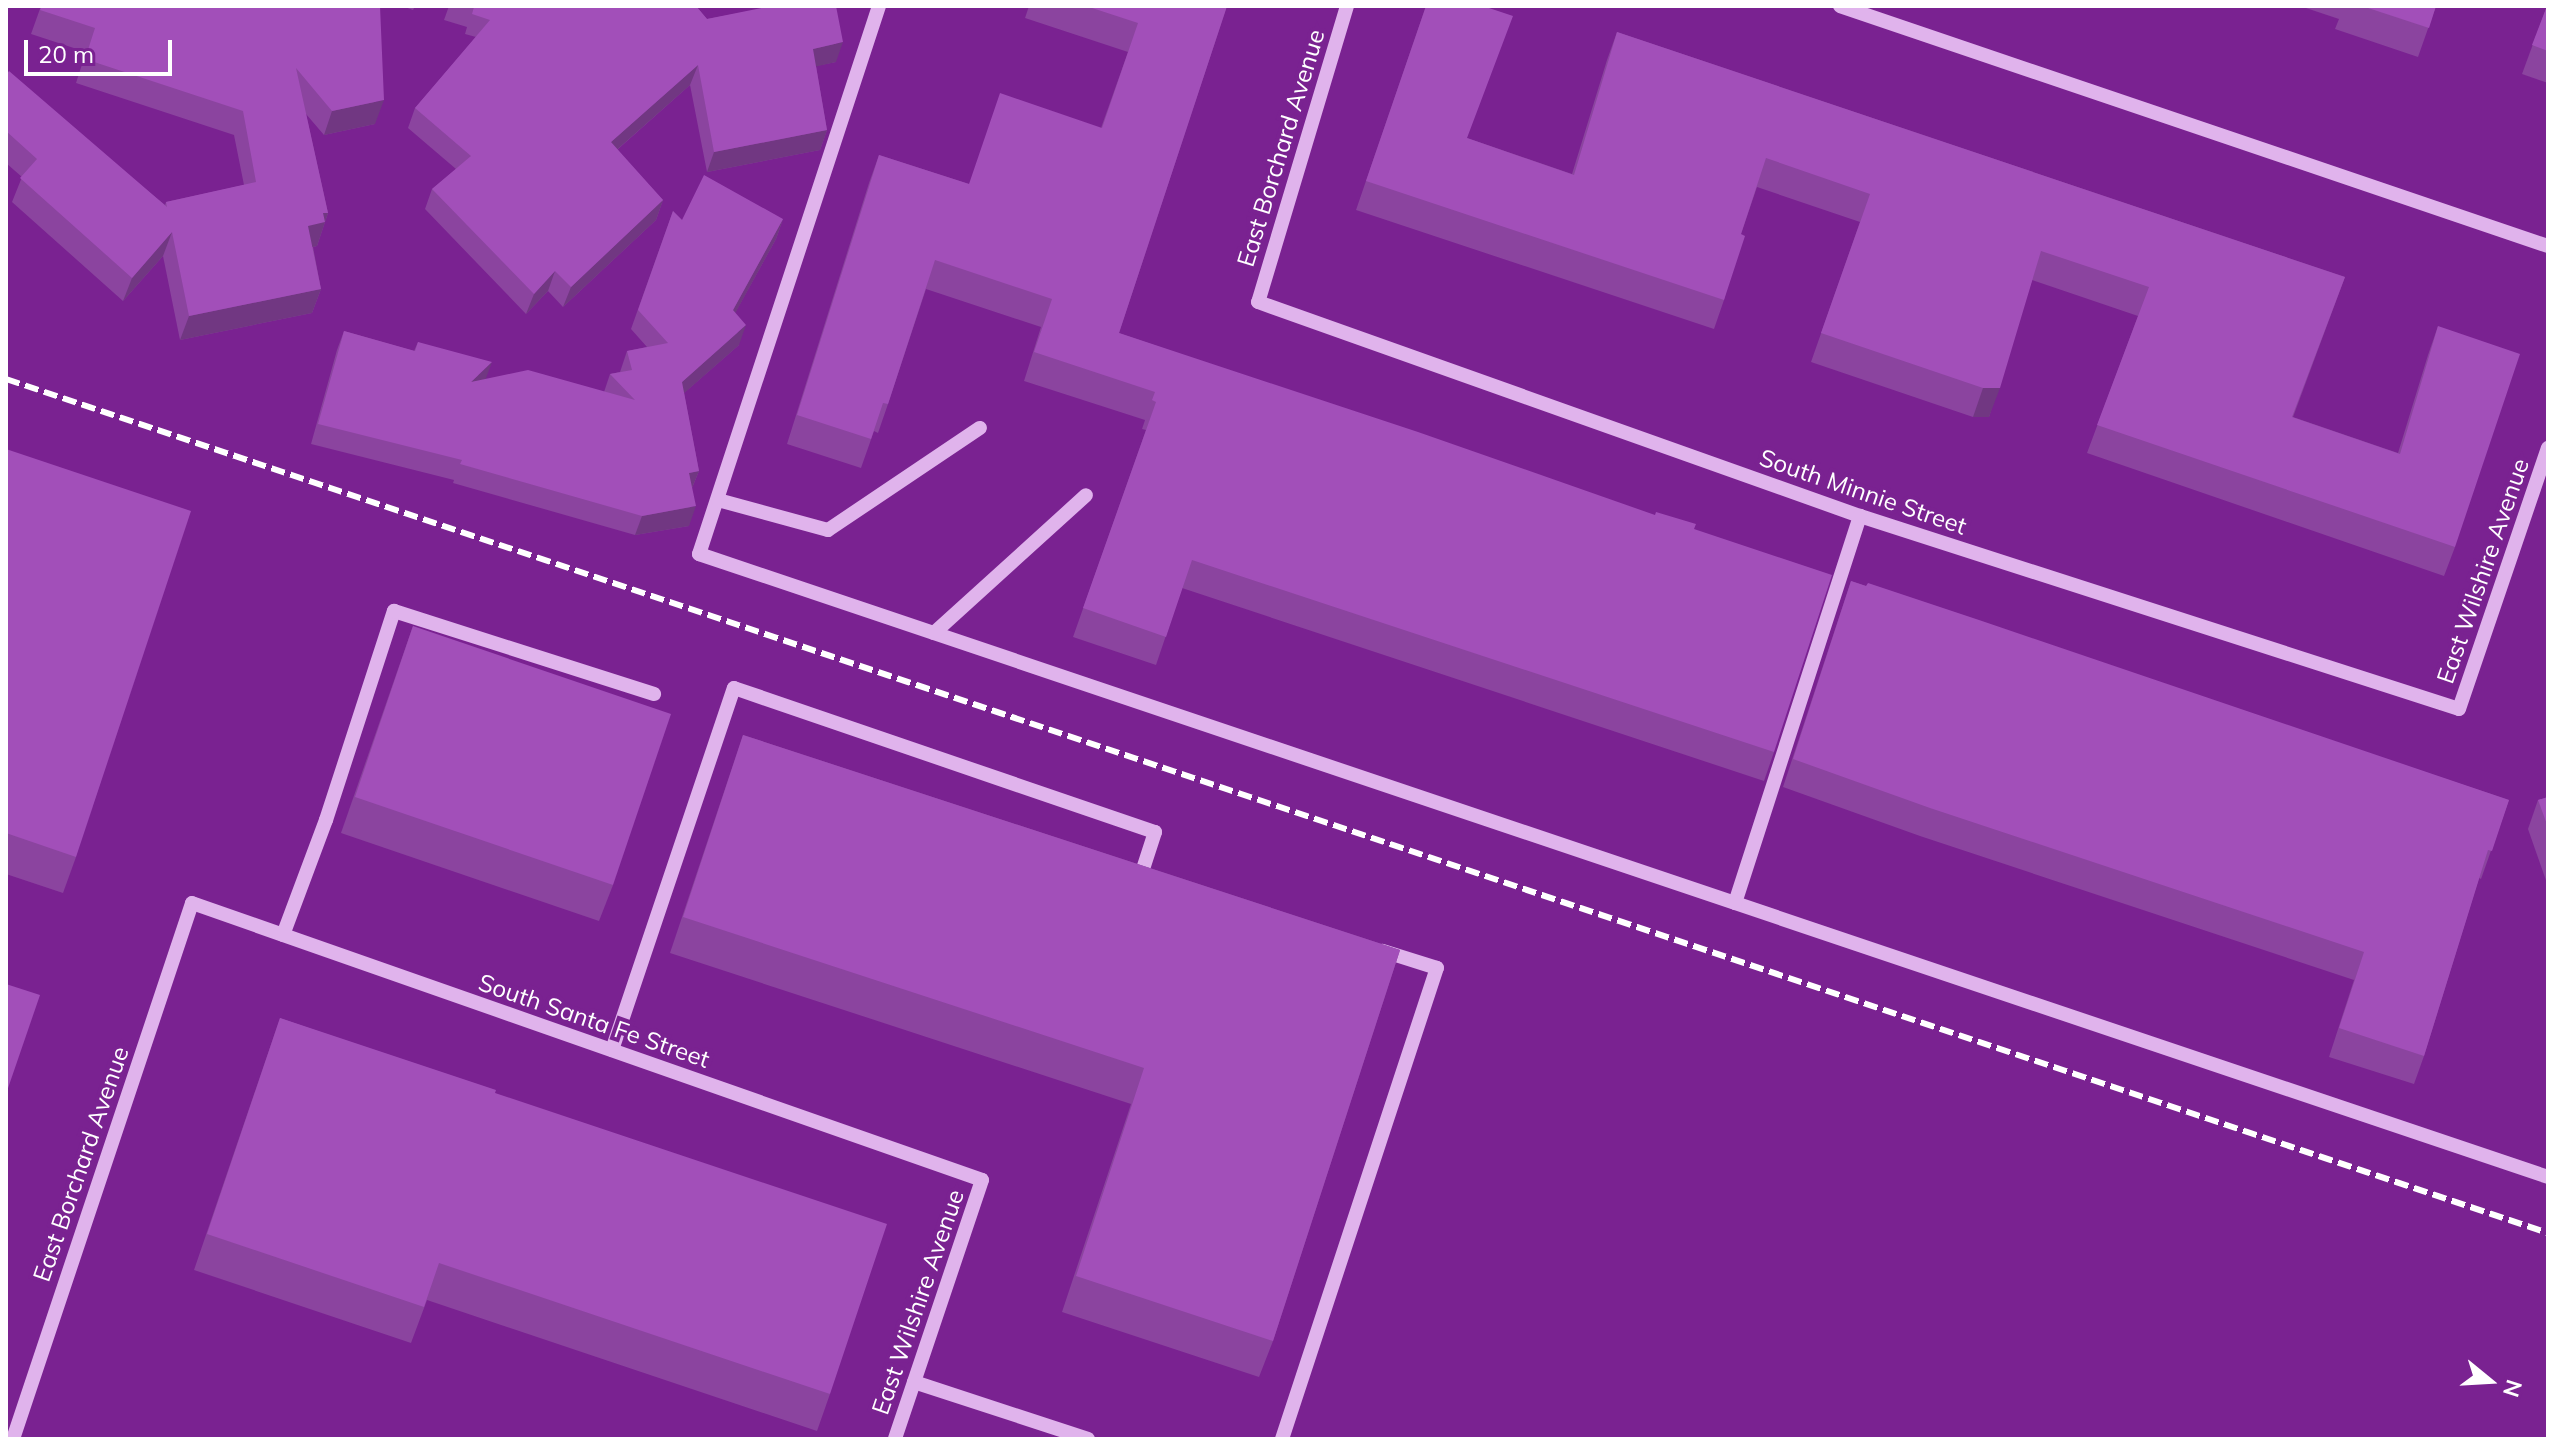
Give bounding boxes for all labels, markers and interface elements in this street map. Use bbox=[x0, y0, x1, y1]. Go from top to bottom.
scale bar bbox=[28, 24, 176, 74]
street label: East Borchard Avenue bbox=[1231, 26, 1331, 270]
text: 20 m bbox=[38, 39, 94, 69]
street label: South Minnie Street bbox=[1756, 443, 1970, 541]
street label: East Wilshire Avenue bbox=[2431, 455, 2535, 687]
street label: South Santa Fe Street bbox=[475, 968, 713, 1074]
street label: East Borchard Avenue bbox=[27, 1043, 135, 1285]
street label: East Wilshire Avenue bbox=[866, 1186, 970, 1418]
north arrow bbox=[2450, 1341, 2530, 1421]
text: N bbox=[2497, 1376, 2529, 1401]

